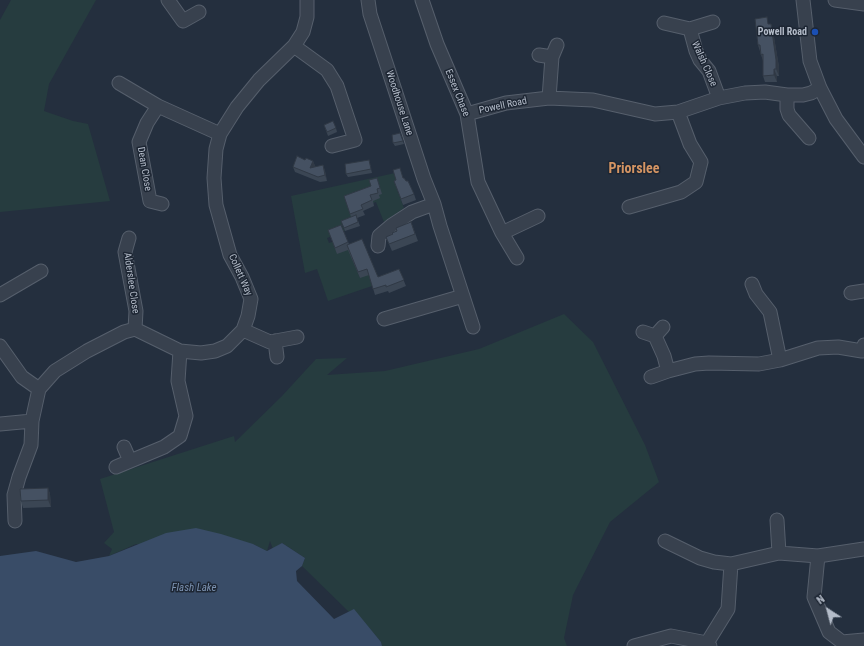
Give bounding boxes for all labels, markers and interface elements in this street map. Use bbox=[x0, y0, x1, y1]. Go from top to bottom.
place label: Powell Road bbox=[758, 26, 807, 38]
marker: Powell Road bbox=[810, 27, 820, 37]
street label: Walsh Close bbox=[689, 39, 719, 89]
street label: Essex Chase bbox=[442, 68, 472, 118]
street label: Woodhouse Lane bbox=[383, 69, 415, 137]
street label: Powell Road bbox=[478, 95, 528, 117]
street label: Dean Close bbox=[134, 146, 154, 192]
district label: Priorslee bbox=[608, 161, 660, 177]
street label: Alderslee Close bbox=[121, 252, 141, 314]
street label: Collett Way bbox=[225, 252, 255, 298]
water label: Flash Lake bbox=[171, 581, 217, 595]
north arrow bbox=[808, 590, 848, 630]
text: N bbox=[814, 593, 827, 607]

